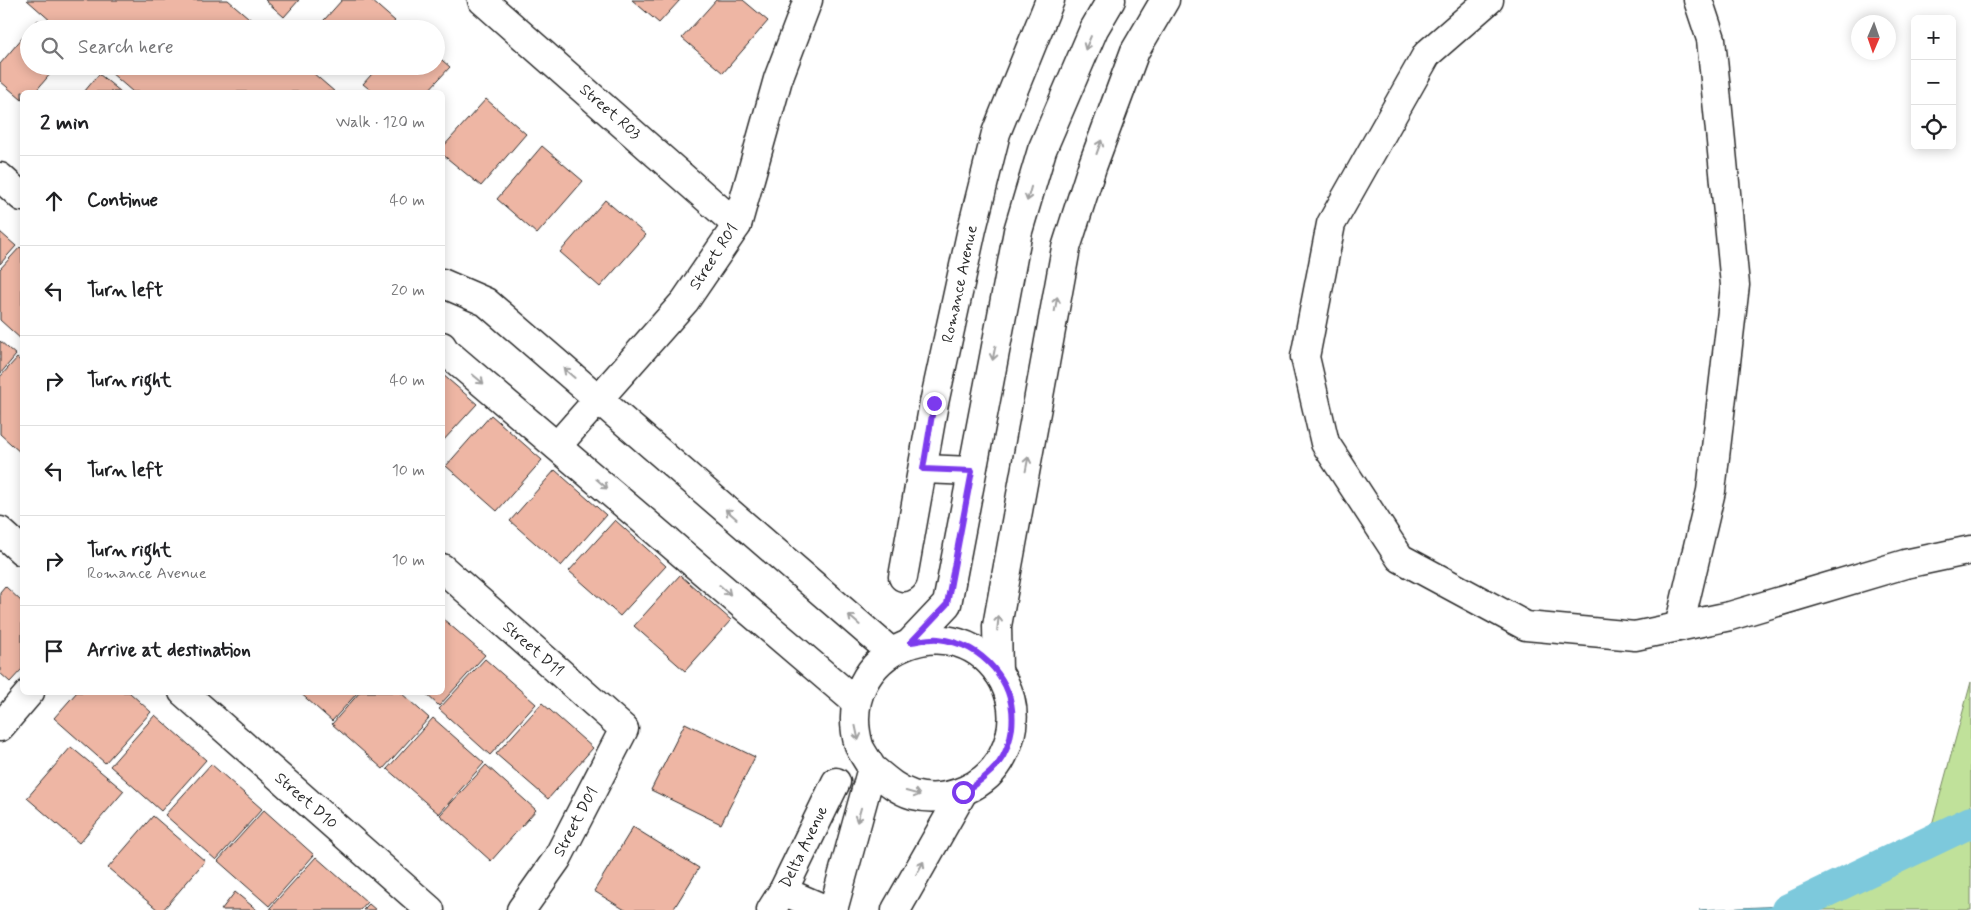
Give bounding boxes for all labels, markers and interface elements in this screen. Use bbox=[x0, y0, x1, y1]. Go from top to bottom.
north arrow bbox=[1851, 15, 1896, 60]
map controls bbox=[1911, 15, 1956, 150]
button: + bbox=[1911, 15, 1956, 60]
search box bbox=[20, 20, 445, 75]
icon: search bbox=[38, 34, 66, 62]
text: Search here bbox=[78, 35, 174, 60]
one-way arrow bbox=[1083, 35, 1093, 50]
button: − bbox=[1911, 60, 1956, 105]
street label: Street R03 bbox=[575, 80, 645, 145]
button: locate bbox=[1911, 105, 1956, 150]
text: 2 min bbox=[40, 109, 89, 137]
text: Walk · 120 m bbox=[336, 112, 425, 133]
one-way arrow bbox=[1095, 140, 1104, 156]
one-way arrow bbox=[1024, 186, 1034, 202]
icon: ahead bbox=[40, 187, 68, 215]
text: Continue bbox=[87, 188, 158, 213]
text: 40 m bbox=[389, 190, 425, 211]
street label: Street R01 bbox=[685, 220, 743, 294]
street label: Romance Avenue bbox=[937, 223, 983, 345]
icon: left bbox=[40, 277, 68, 305]
text: Turn left bbox=[87, 278, 163, 303]
text: 20 m bbox=[391, 280, 425, 301]
one-way arrow bbox=[1052, 296, 1062, 312]
one-way arrow bbox=[989, 344, 998, 360]
icon: right bbox=[40, 367, 68, 395]
text: Turn right bbox=[87, 368, 171, 393]
one-way arrow bbox=[562, 368, 575, 379]
text: 40 m bbox=[389, 370, 425, 391]
one-way arrow bbox=[471, 373, 484, 384]
route end bbox=[923, 392, 946, 415]
one-way arrow bbox=[1023, 456, 1033, 472]
icon: left bbox=[40, 457, 68, 485]
text: Turn left bbox=[87, 458, 163, 483]
text: 10 m bbox=[392, 460, 425, 481]
one-way arrow bbox=[595, 479, 608, 490]
one-way arrow bbox=[725, 508, 738, 519]
text: Turn right bbox=[87, 538, 171, 563]
icon: right bbox=[40, 547, 68, 575]
text: 10 m bbox=[392, 550, 425, 571]
text: Romance Avenue bbox=[87, 563, 207, 584]
one-way arrow bbox=[718, 584, 731, 595]
one-way arrow bbox=[848, 614, 861, 626]
one-way arrow bbox=[993, 616, 1003, 632]
street label: Street D11 bbox=[498, 617, 568, 681]
icon: arrive bbox=[40, 637, 68, 665]
text: Arrive at destination bbox=[87, 638, 251, 663]
one-way arrow bbox=[852, 724, 862, 740]
street label: Street D10 bbox=[270, 768, 342, 834]
route start bbox=[952, 781, 975, 804]
street label: Street D01 bbox=[549, 783, 603, 861]
one-way arrow bbox=[905, 789, 921, 798]
street label: Delta Avenue bbox=[775, 802, 833, 892]
one-way arrow bbox=[854, 807, 864, 823]
one-way arrow bbox=[915, 860, 925, 875]

